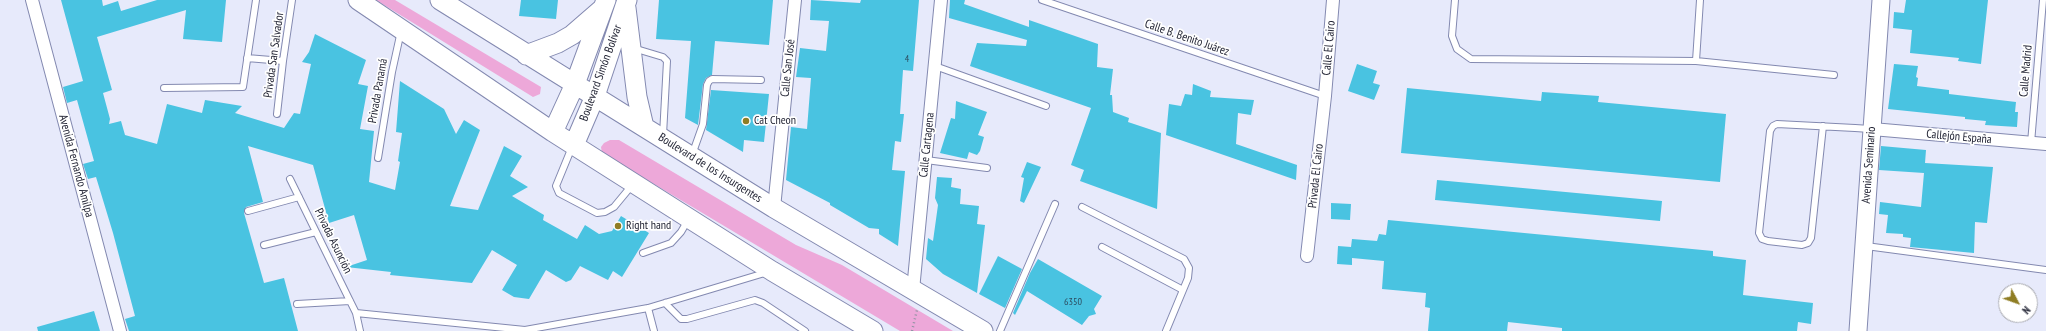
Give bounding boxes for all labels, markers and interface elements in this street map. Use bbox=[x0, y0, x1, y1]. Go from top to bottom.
street label: Privada San Salvador bbox=[261, 11, 287, 99]
street label: Calle B. Benito Juárez bbox=[1143, 17, 1231, 59]
street label: Calle El Cairo bbox=[1319, 20, 1339, 76]
street label: Boulevard Simón Bolívar bbox=[577, 23, 625, 123]
street label: Calle San José bbox=[778, 38, 798, 98]
street label: Calle Madrid bbox=[2017, 44, 2035, 98]
house number: 4 bbox=[905, 53, 909, 65]
street label: Privada Panamá bbox=[365, 57, 391, 125]
street label: Calle Cartagena bbox=[916, 112, 938, 178]
street label: Avenida Fernando Amilpa bbox=[55, 113, 97, 219]
place label: Cat Cheon bbox=[754, 114, 796, 128]
marker: Cat Cheon bbox=[741, 116, 751, 126]
street label: Avenida Seminario bbox=[1859, 126, 1879, 204]
street label: Callejón España bbox=[1926, 127, 1992, 147]
street label: Boulevard de los Insurgentes bbox=[655, 130, 765, 206]
street label: Privada El Cairo bbox=[1305, 143, 1327, 209]
street label: Privada Asunción bbox=[311, 206, 355, 276]
place label: Right hand bbox=[626, 219, 671, 233]
marker: Right hand bbox=[613, 221, 623, 231]
north arrow bbox=[1998, 283, 2038, 323]
house number: 6350 bbox=[1064, 296, 1082, 308]
text: N bbox=[2019, 303, 2034, 317]

